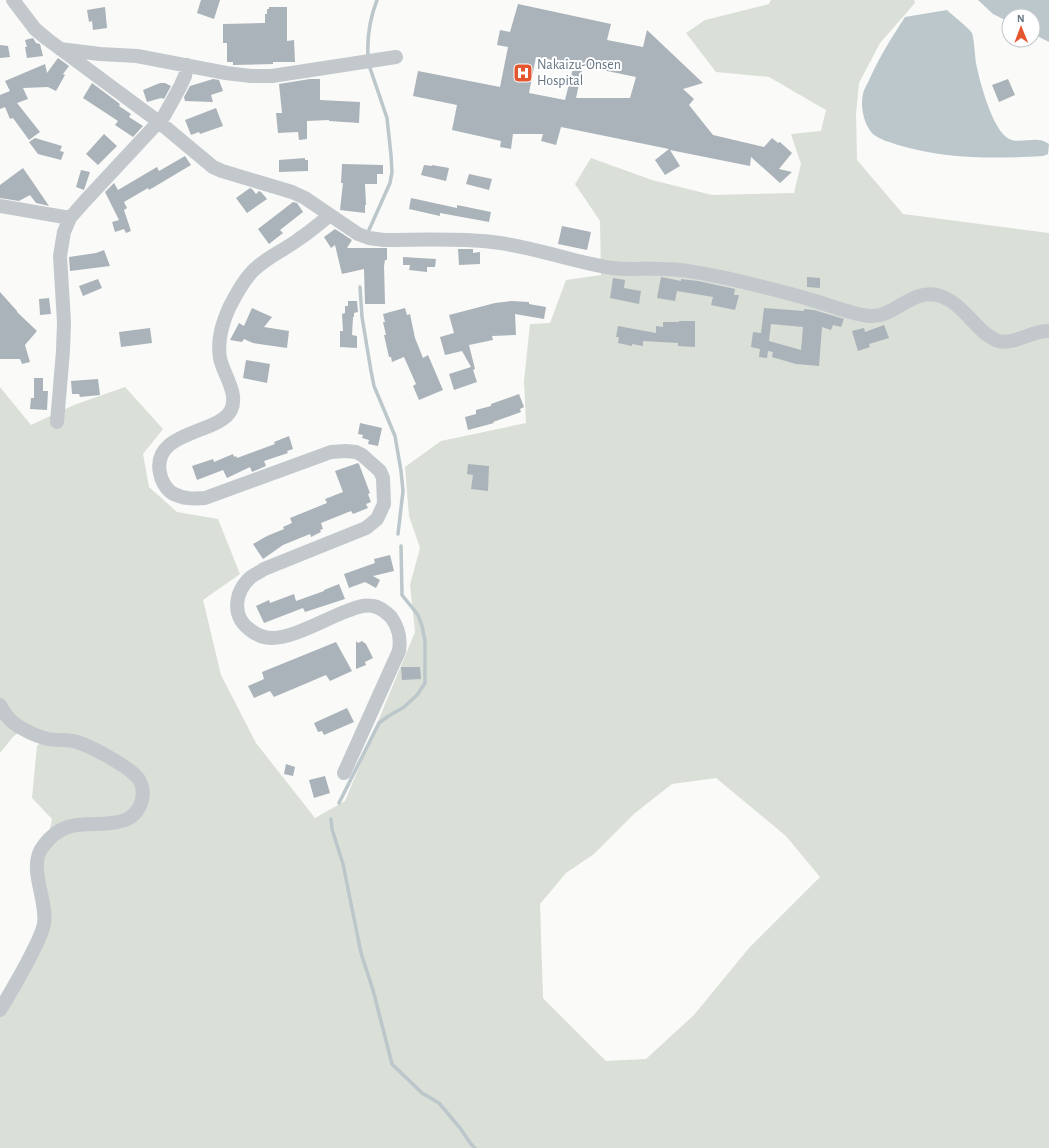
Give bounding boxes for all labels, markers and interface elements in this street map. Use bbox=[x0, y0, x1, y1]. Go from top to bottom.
north arrow bbox=[1001, 8, 1041, 48]
text: N bbox=[1017, 13, 1025, 24]
place label: Nakaizu-Onsen Hospital bbox=[537, 58, 621, 88]
hospital icon: Nakaizu-Onsen Hospital bbox=[512, 62, 534, 84]

